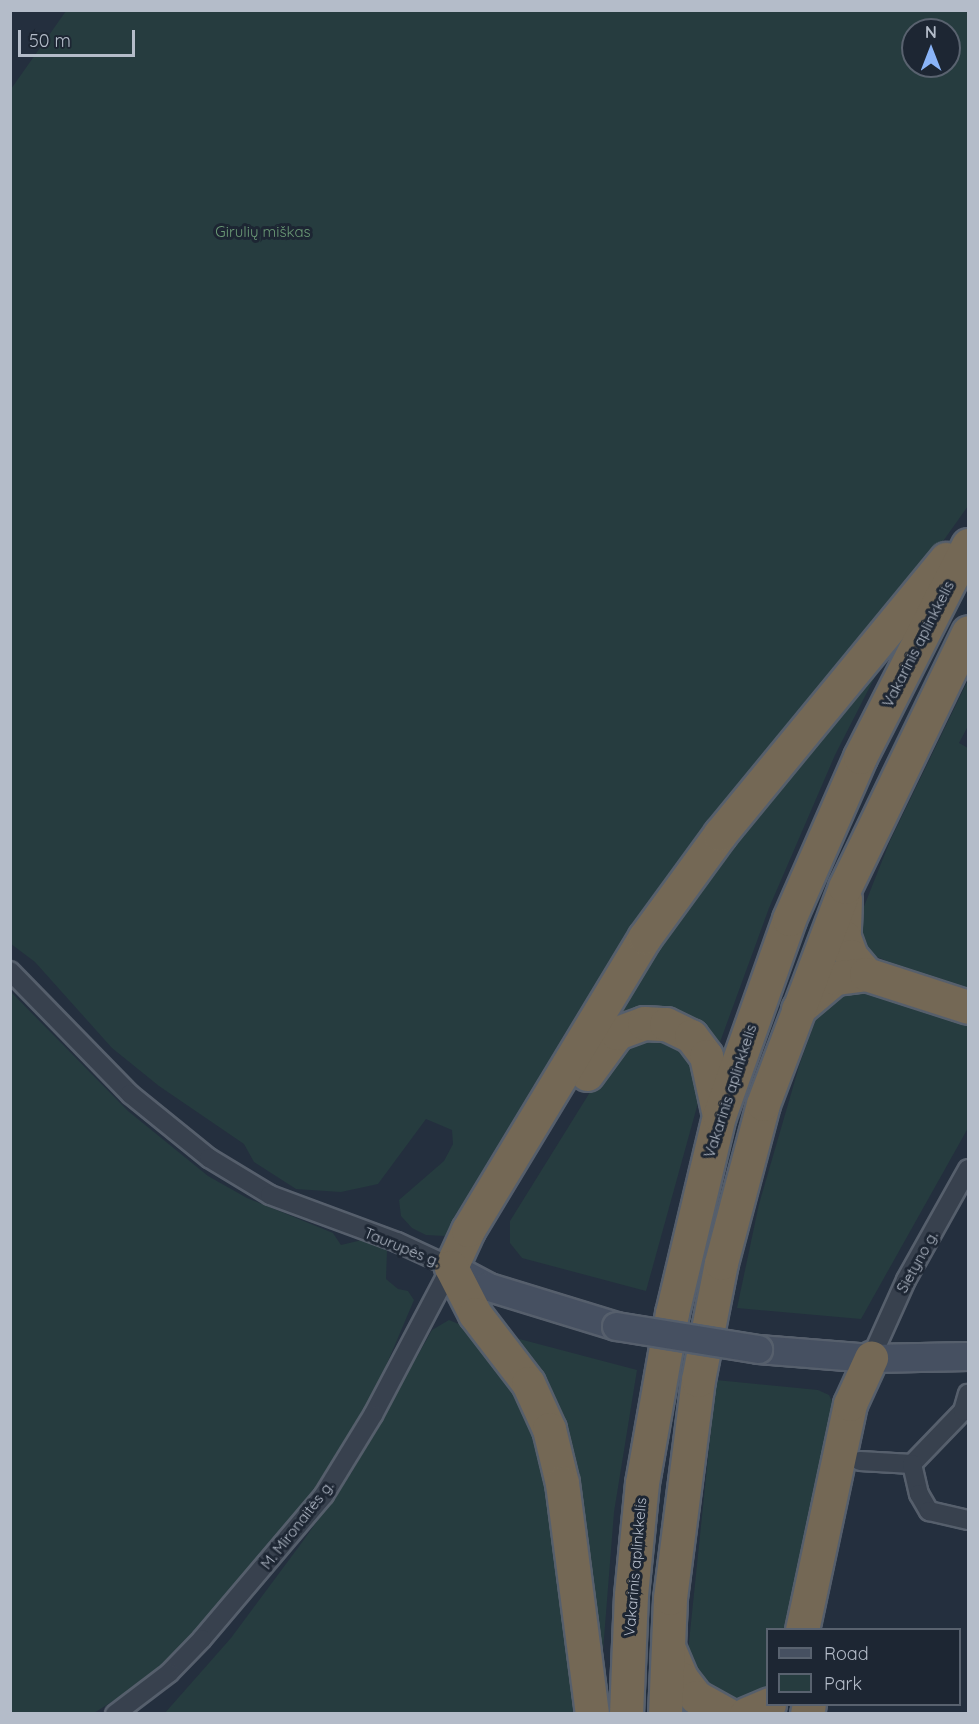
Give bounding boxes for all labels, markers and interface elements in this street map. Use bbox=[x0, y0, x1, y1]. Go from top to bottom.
scale bar bbox=[21, 18, 138, 56]
north arrow bbox=[901, 18, 961, 78]
text: N bbox=[925, 22, 937, 42]
text: 50 m bbox=[29, 29, 71, 52]
park label: Girulių miškas bbox=[215, 223, 311, 241]
street label: Vakarinis aplinkkelis bbox=[878, 578, 958, 710]
street label: Vakarinis aplinkkelis bbox=[700, 1022, 760, 1160]
street label: Taurupės g. bbox=[361, 1224, 443, 1270]
street label: Sietyno g. bbox=[893, 1228, 941, 1296]
street label: M. Mironaitės g. bbox=[257, 1477, 337, 1573]
street label: Vakarinis aplinkkelis bbox=[620, 1497, 650, 1637]
legend bbox=[766, 1628, 961, 1706]
text: Road bbox=[824, 1642, 869, 1665]
text: Park bbox=[824, 1672, 862, 1695]

